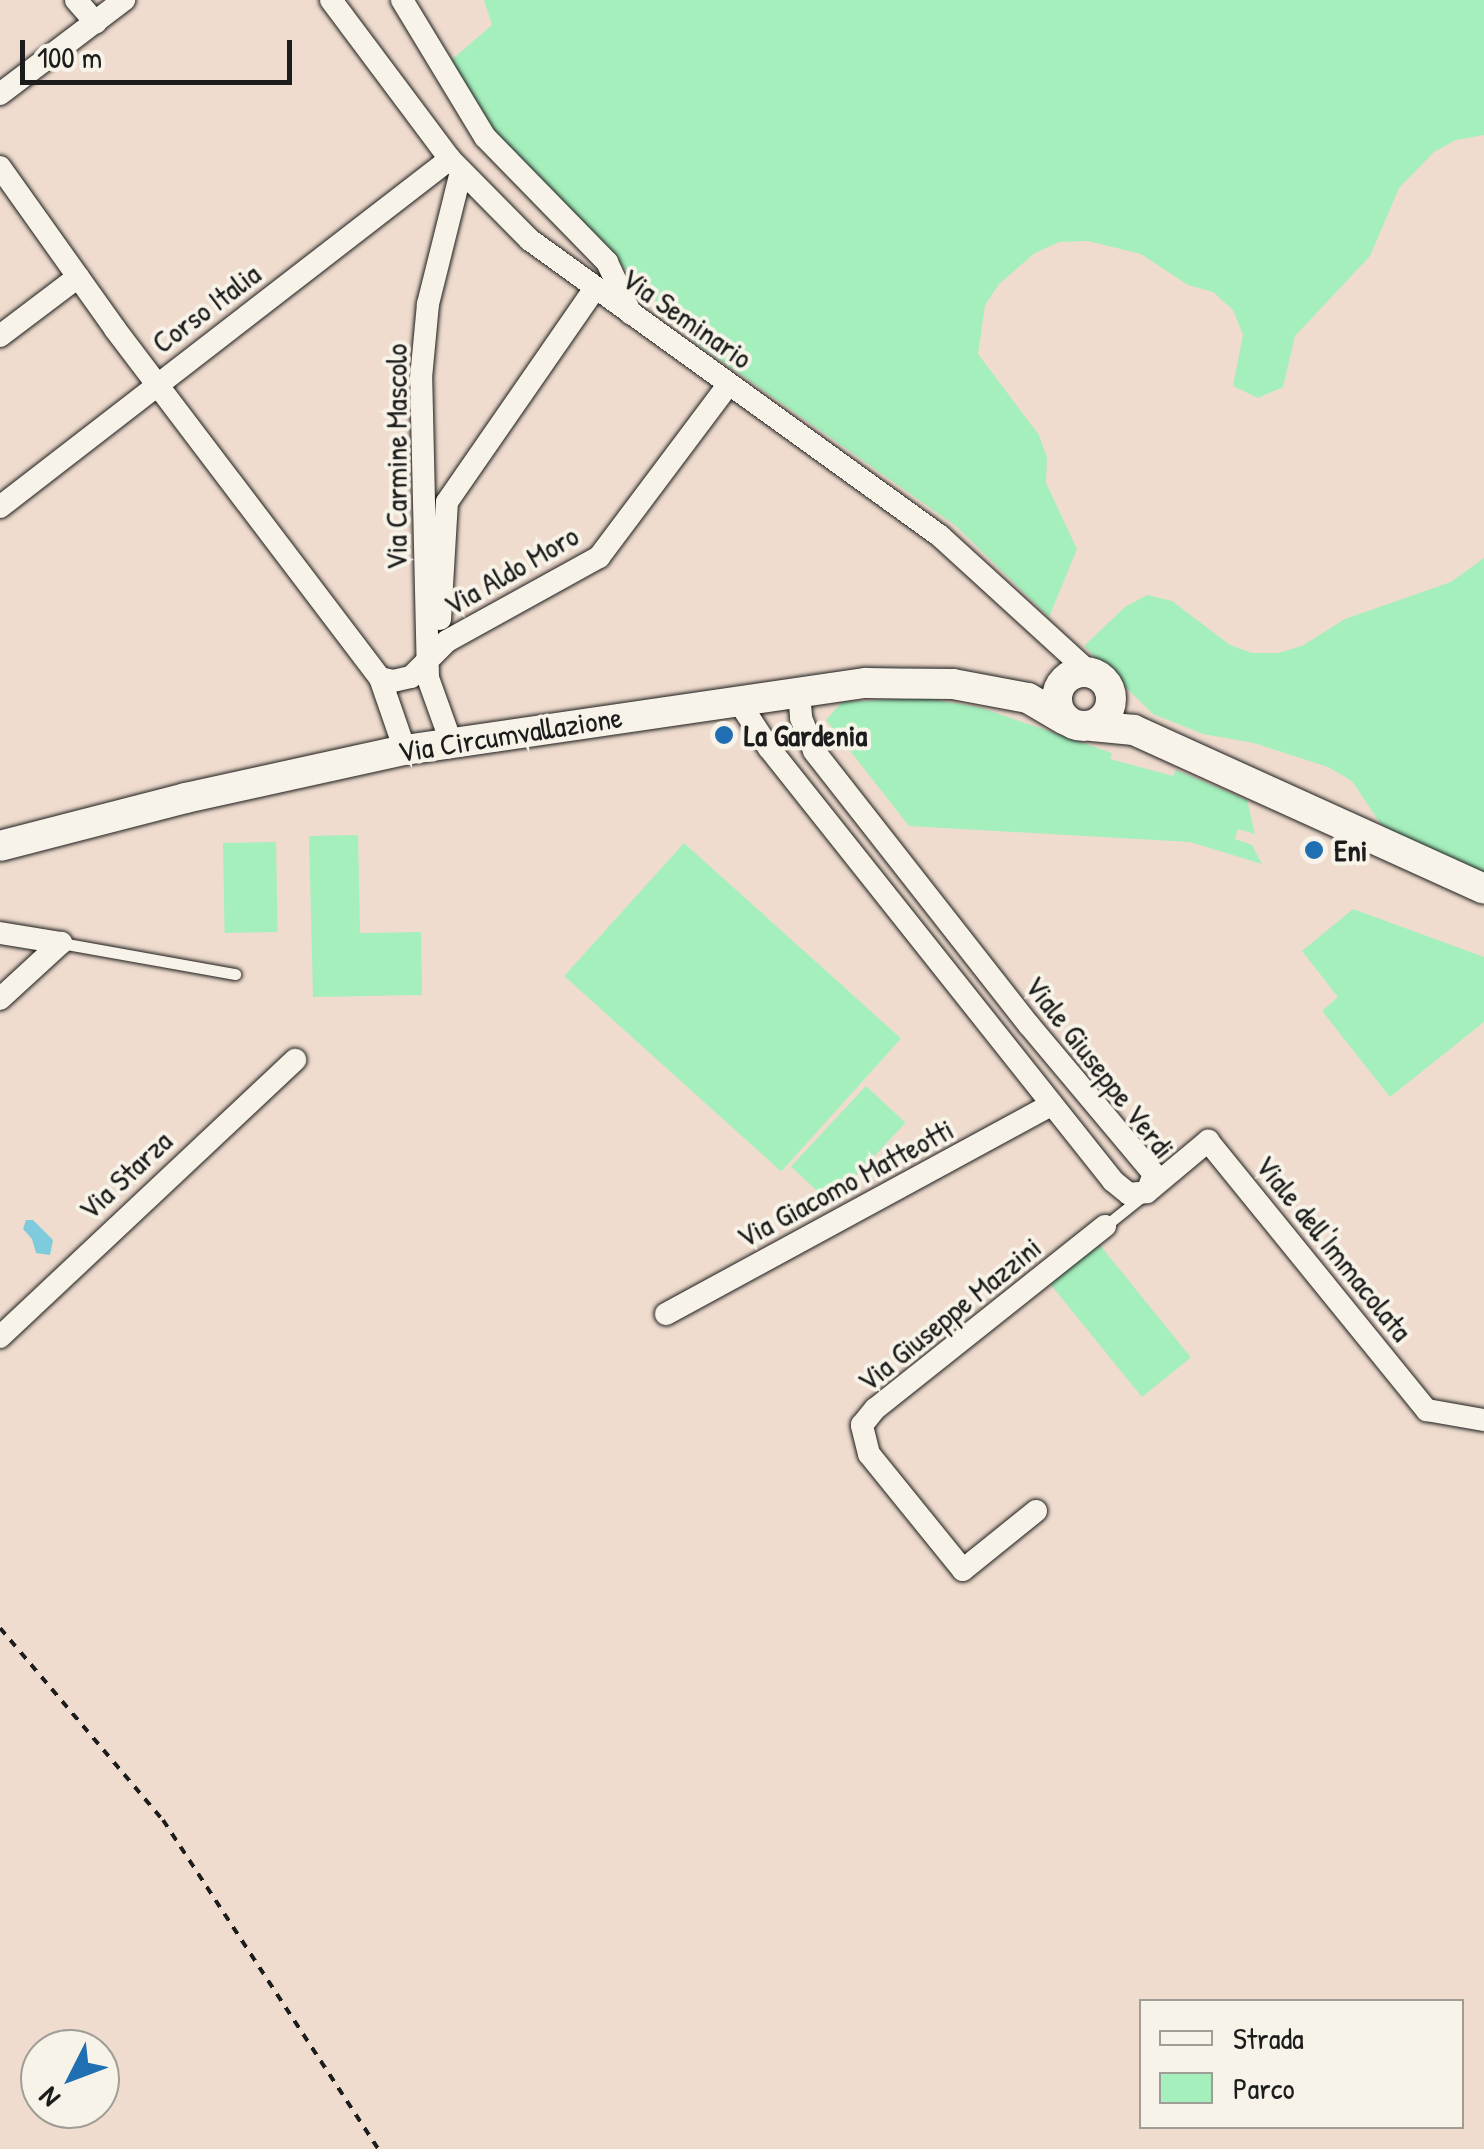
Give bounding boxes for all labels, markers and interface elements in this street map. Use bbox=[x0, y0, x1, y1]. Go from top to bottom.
scale bar bbox=[25, 20, 298, 82]
text: 100 m bbox=[37, 37, 102, 77]
street label: Corso Italia bbox=[145, 256, 267, 360]
street label: Via Seminario bbox=[615, 260, 759, 376]
street label: Via Carmine Mascolo bbox=[378, 344, 414, 570]
street label: Via Aldo Moro bbox=[437, 517, 585, 623]
street label: Via Circumvallazione bbox=[395, 698, 625, 770]
place label: La Gardenia bbox=[744, 717, 867, 753]
marker: La Gardenia bbox=[713, 724, 735, 746]
place label: Eni bbox=[1334, 832, 1368, 868]
marker: Eni bbox=[1303, 839, 1325, 861]
street label: Viale Giuseppe Verdi bbox=[1017, 968, 1183, 1166]
street label: Via Giacomo Matteotti bbox=[731, 1111, 959, 1255]
street label: Via Starza bbox=[71, 1123, 179, 1227]
street label: Viale dell'Immacolata bbox=[1248, 1148, 1420, 1348]
street label: Via Giuseppe Mazzini bbox=[850, 1229, 1048, 1399]
legend bbox=[1139, 1999, 1464, 2129]
text: Strada bbox=[1233, 2018, 1304, 2058]
north arrow bbox=[20, 2029, 120, 2129]
text: Parco bbox=[1233, 2068, 1294, 2108]
text: N bbox=[30, 2079, 68, 2116]

